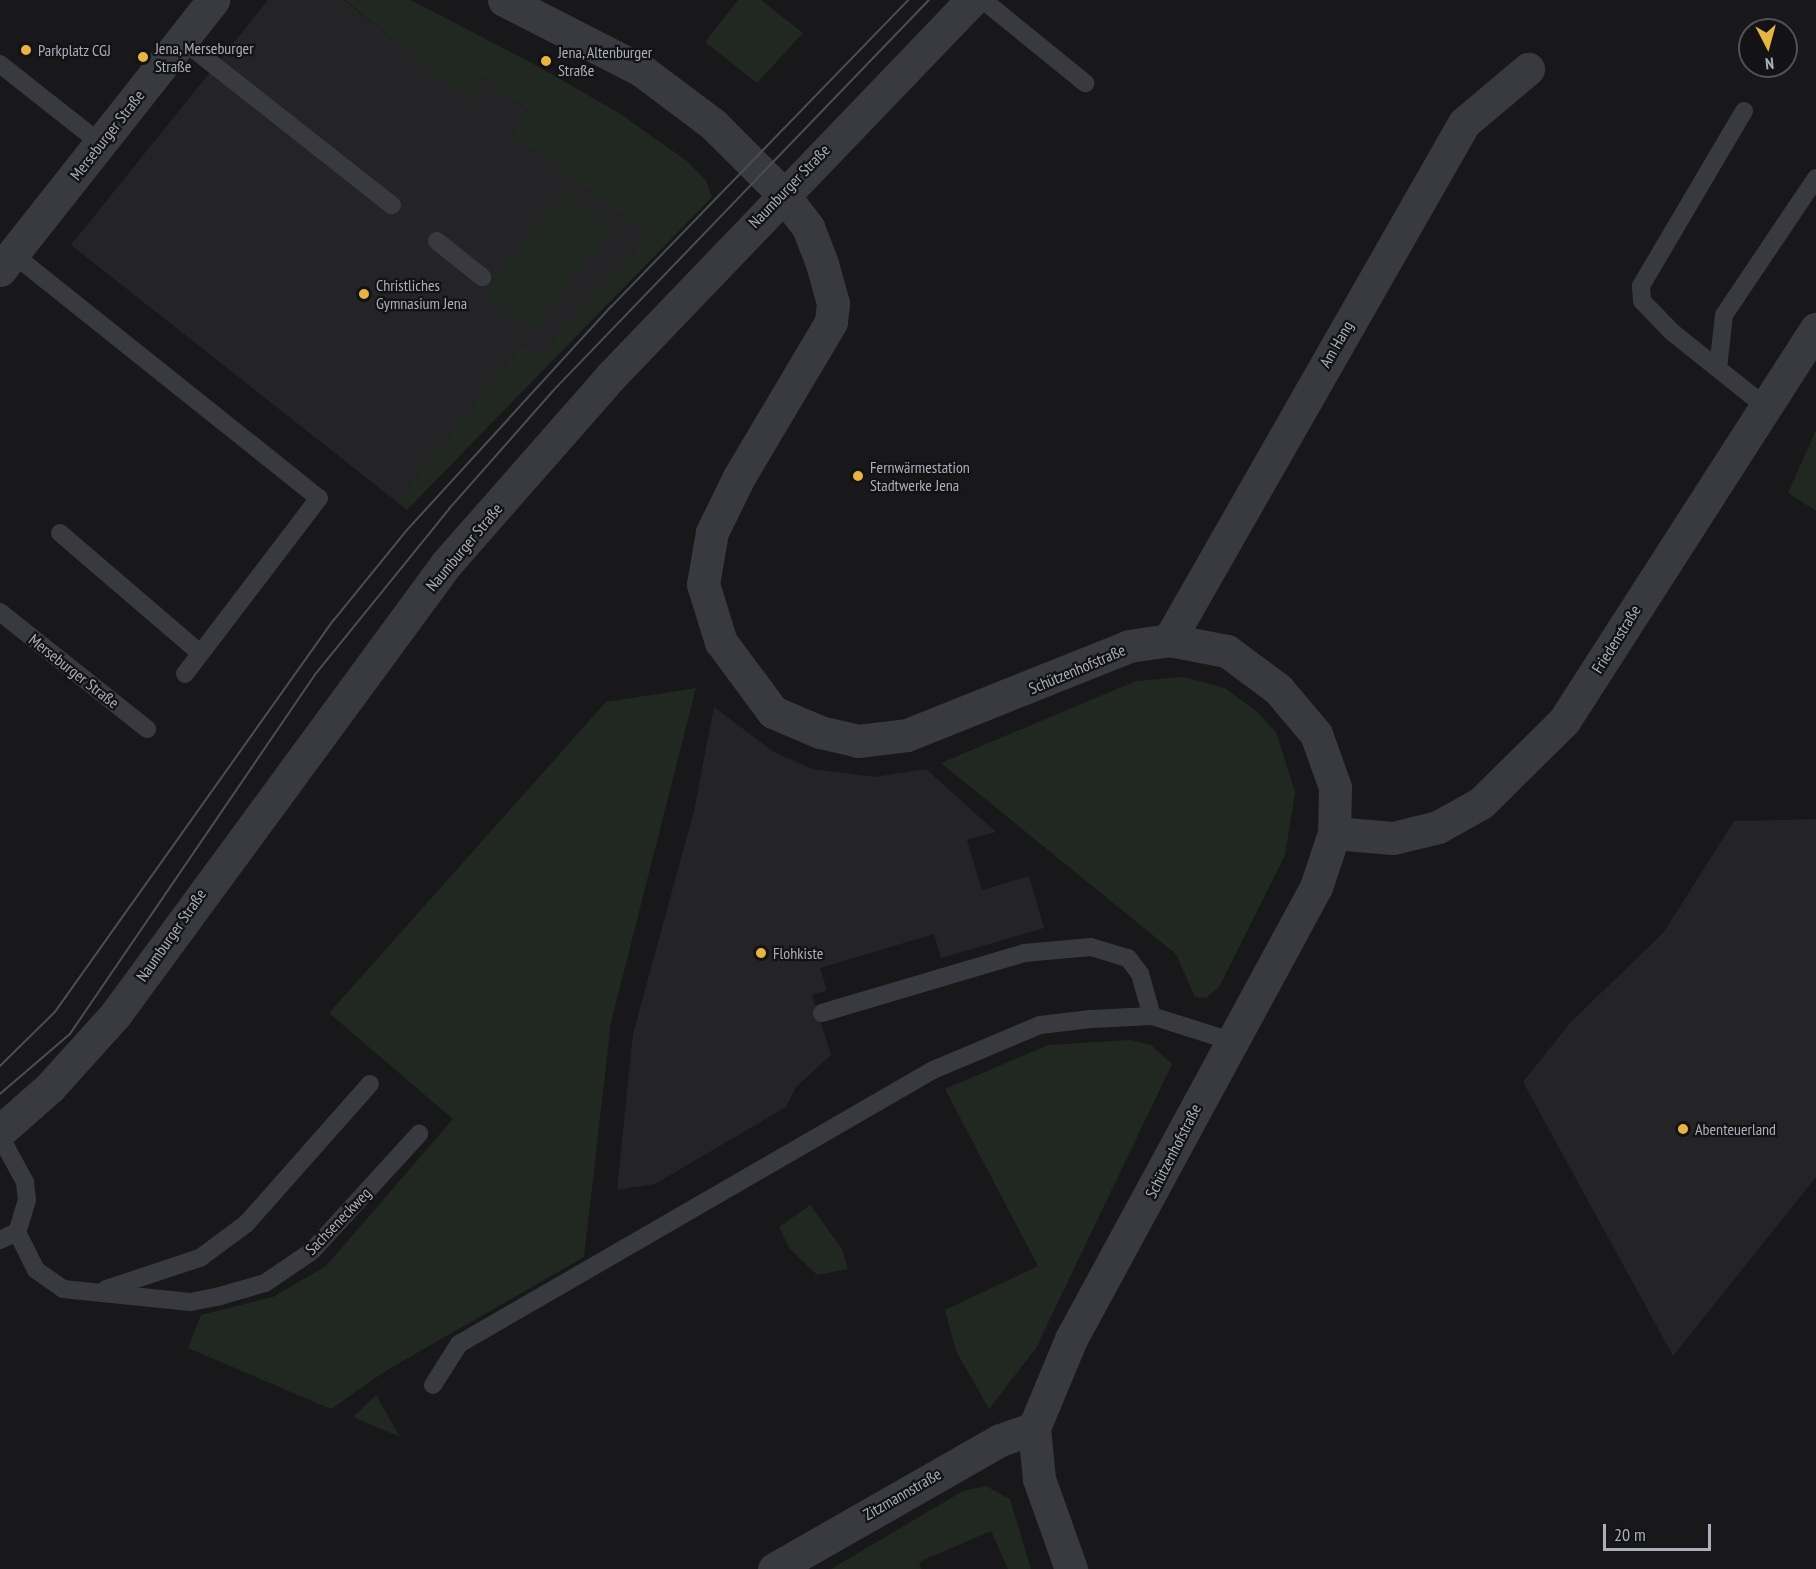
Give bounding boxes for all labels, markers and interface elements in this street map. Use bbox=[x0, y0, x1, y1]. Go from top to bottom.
north arrow bbox=[1738, 18, 1798, 78]
place label: Jena, Merseburger Straße bbox=[155, 38, 255, 76]
place label: Parkplatz CGJ bbox=[38, 40, 111, 60]
place label: Jena, Altenburger Straße bbox=[558, 42, 654, 80]
marker: Parkplatz CGJ bbox=[19, 43, 33, 57]
marker: Jena, Merseburger Straße bbox=[136, 50, 150, 64]
marker: Jena, Altenburger Straße bbox=[539, 54, 553, 68]
text: N bbox=[1764, 54, 1775, 74]
street label: Merseburger Straße bbox=[66, 86, 148, 184]
street label: Naumburger Straße bbox=[744, 140, 834, 232]
place label: Christliches Gymnasium Jena bbox=[376, 275, 467, 313]
marker: Christliches Gymnasium Jena bbox=[357, 287, 371, 301]
street label: Am Hang bbox=[1315, 317, 1357, 371]
place label: Fernwärmestation Stadtwerke Jena bbox=[870, 457, 970, 495]
marker: Fernwärmestation Stadtwerke Jena bbox=[851, 469, 865, 483]
street label: Naumburger Straße bbox=[422, 499, 506, 595]
street label: Friedenstraße bbox=[1588, 601, 1644, 677]
street label: Merseburger Straße bbox=[25, 630, 123, 712]
street label: Schützenhofstraße bbox=[1026, 640, 1128, 698]
street label: Naumburger Straße bbox=[132, 885, 210, 985]
place label: Flohkiste bbox=[773, 943, 823, 963]
marker: Flohkiste bbox=[754, 946, 768, 960]
street label: Schützenhofstraße bbox=[1141, 1101, 1205, 1201]
place label: Abenteuerland bbox=[1695, 1119, 1776, 1139]
marker: Abenteuerland bbox=[1676, 1122, 1690, 1136]
street label: Sachseneckweg bbox=[301, 1183, 375, 1259]
street label: Zitzmannstraße bbox=[860, 1464, 944, 1524]
scale bar bbox=[1606, 1512, 1714, 1550]
text: 20 m bbox=[1614, 1523, 1646, 1546]

